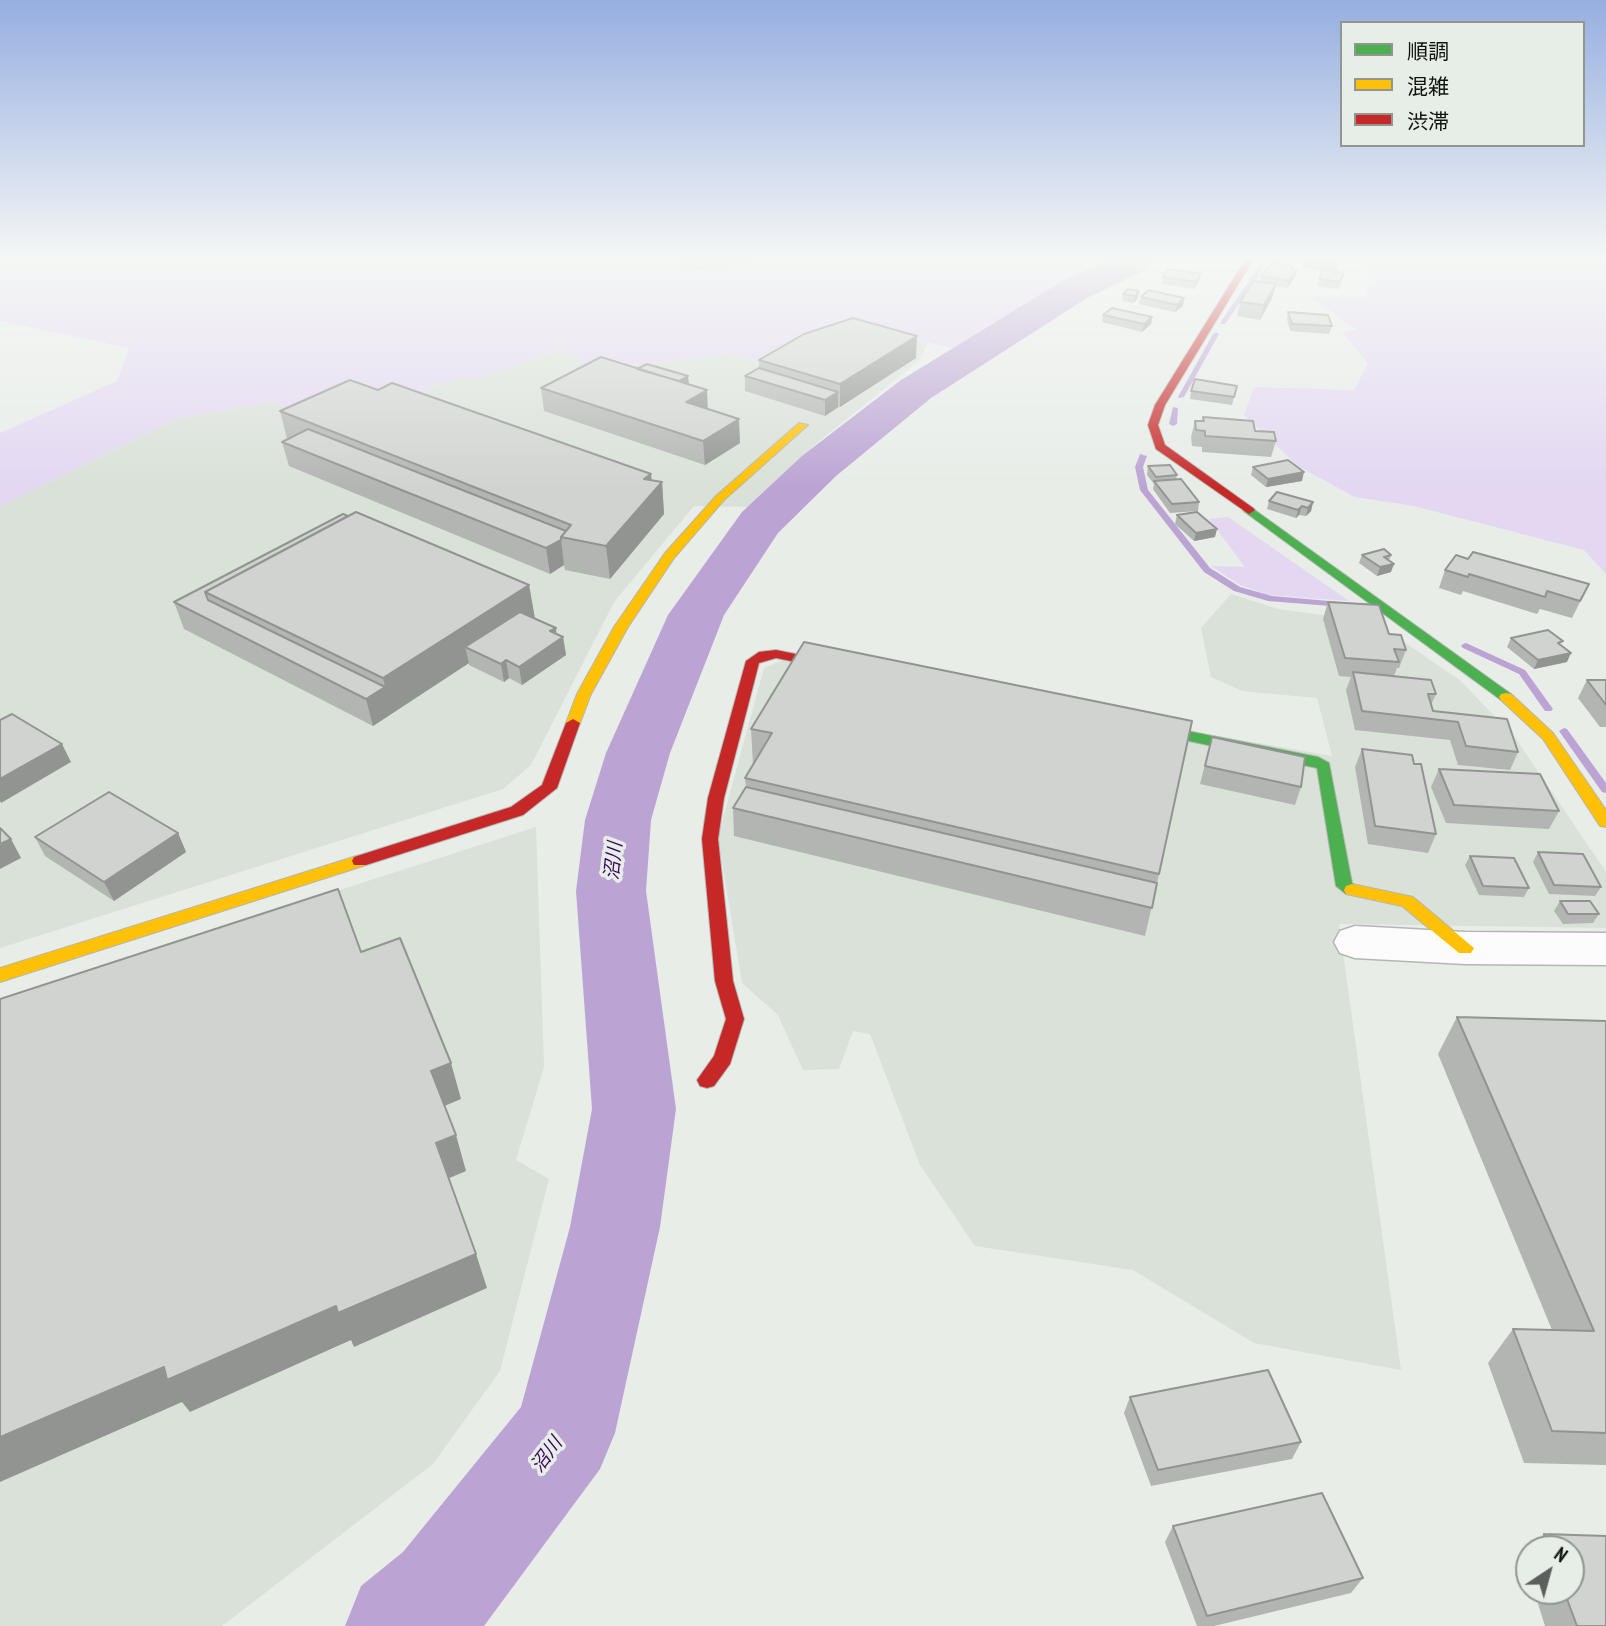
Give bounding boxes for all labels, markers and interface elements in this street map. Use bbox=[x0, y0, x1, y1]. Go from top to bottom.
legend bbox=[1340, 21, 1585, 147]
text: 順調 bbox=[1407, 38, 1449, 65]
text: 混雑 bbox=[1407, 73, 1449, 100]
text: 渋滞 bbox=[1407, 108, 1449, 135]
water label: 沼川 bbox=[601, 841, 627, 881]
water label: 沼川 bbox=[526, 1433, 568, 1477]
north arrow bbox=[1515, 1535, 1585, 1605]
text: N bbox=[1550, 1542, 1572, 1567]

